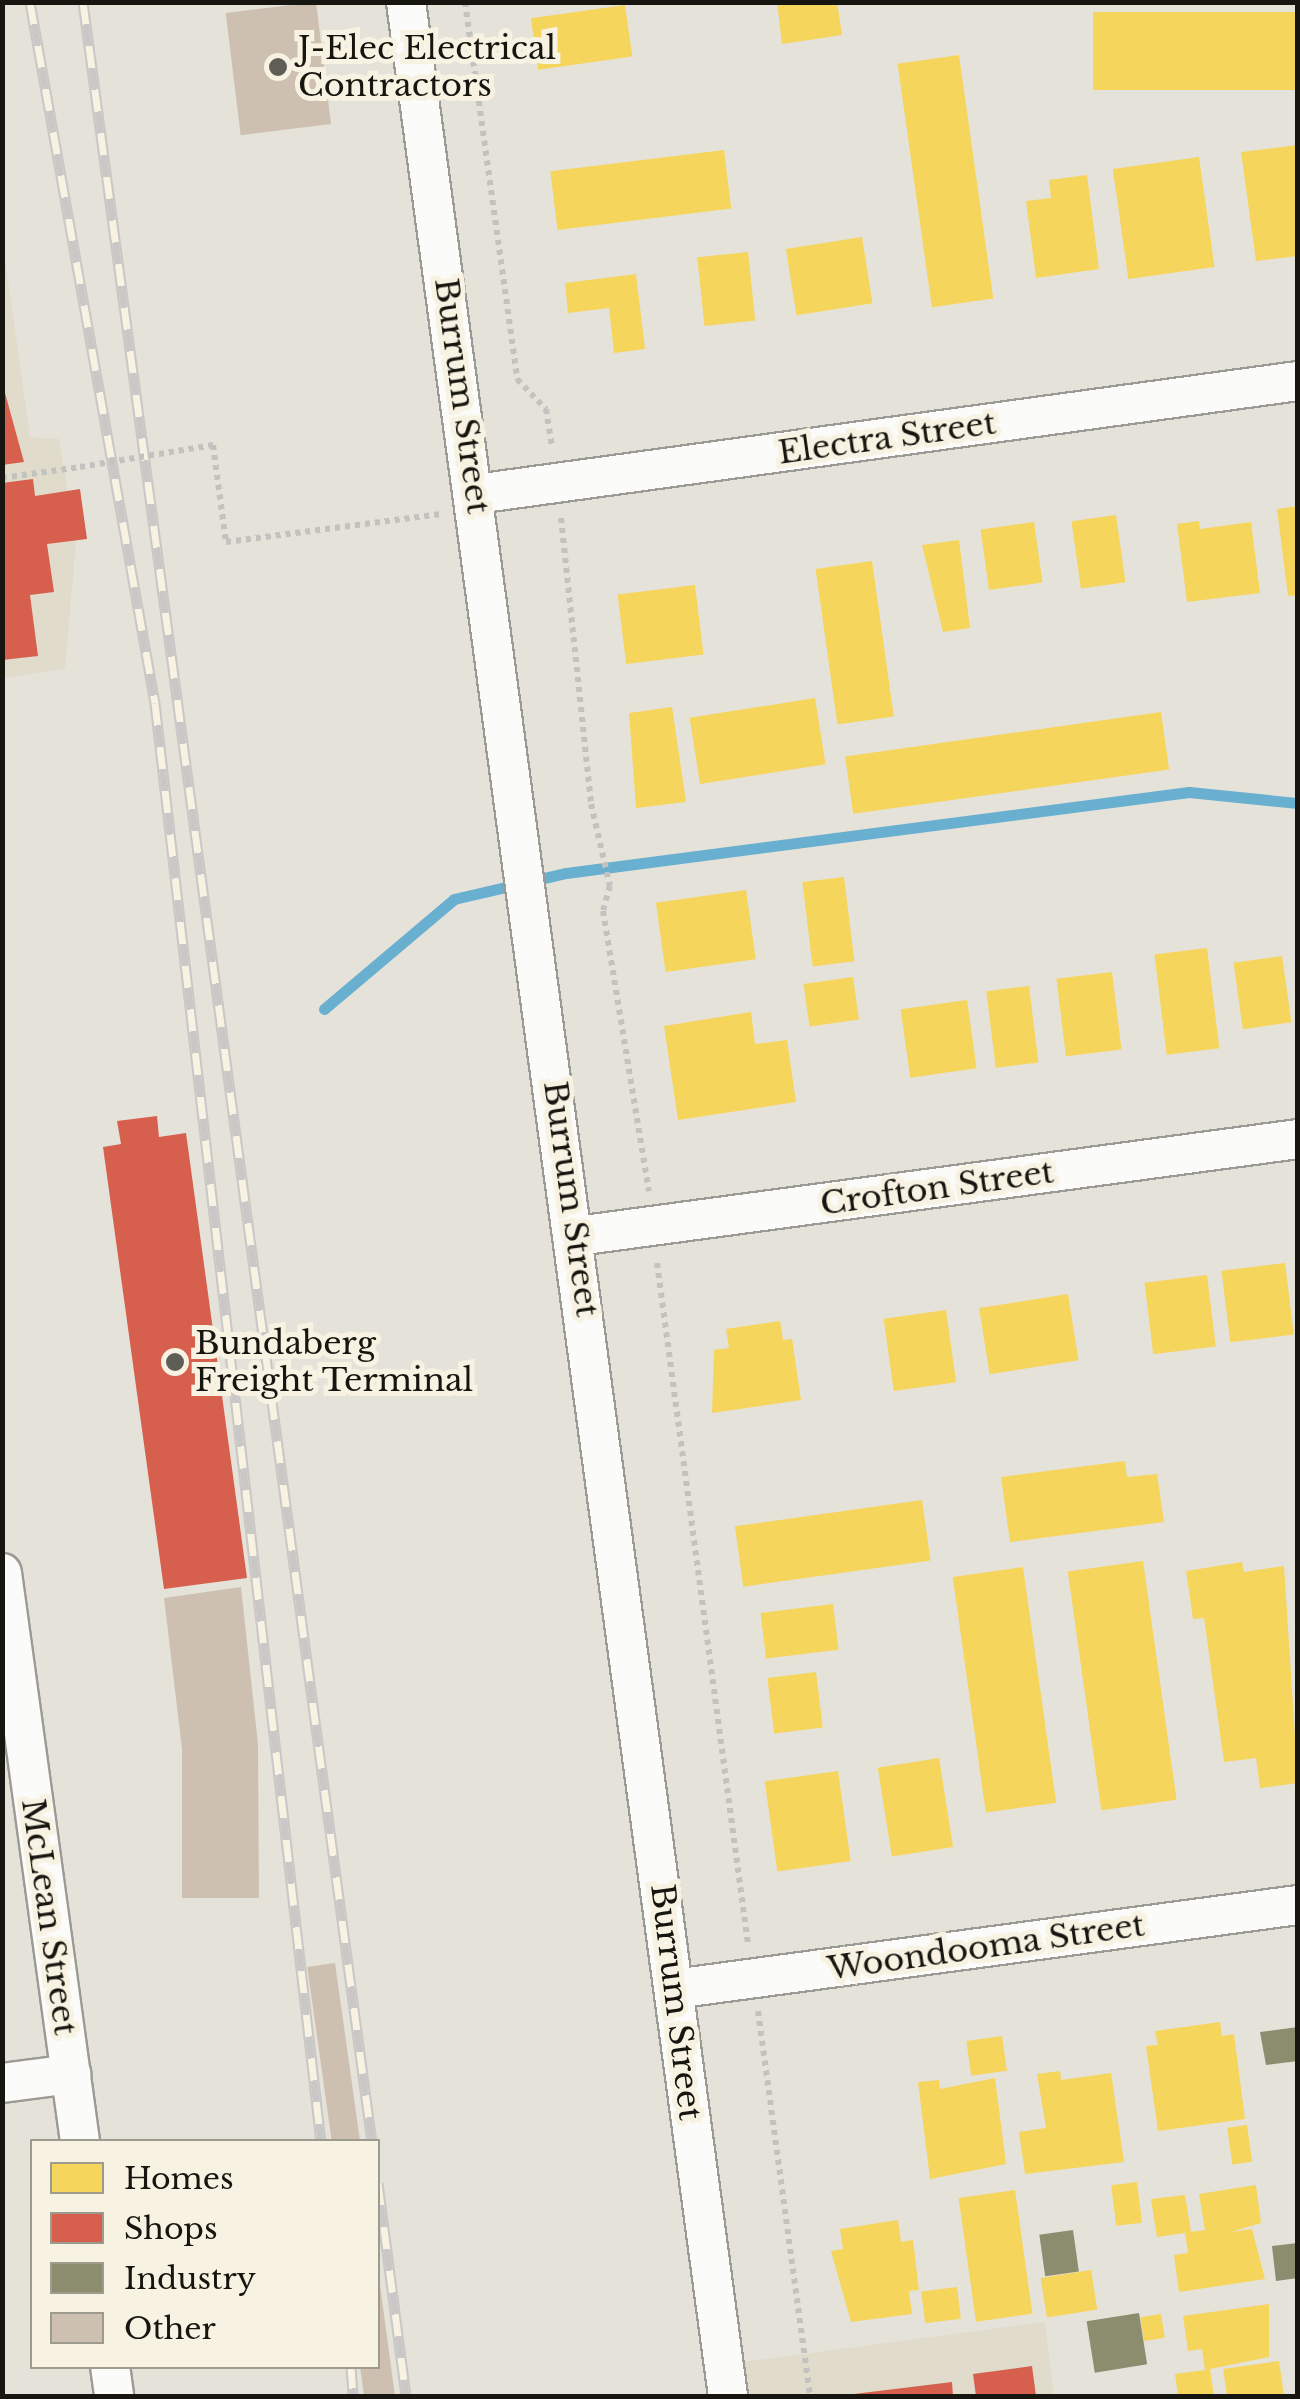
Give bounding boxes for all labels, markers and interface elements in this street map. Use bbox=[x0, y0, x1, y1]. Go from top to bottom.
place label: J-Elec Electrical Contractors bbox=[298, 30, 556, 105]
marker: J-Elec Electrical Contractors bbox=[267, 56, 289, 78]
street label: Burrum Street bbox=[426, 276, 498, 516]
street label: Electra Street bbox=[776, 404, 998, 472]
street label: Burrum Street bbox=[535, 1079, 607, 1319]
street label: Crofton Street bbox=[818, 1153, 1056, 1223]
place label: Bundaberg Freight Terminal bbox=[195, 1325, 474, 1400]
marker: Bundaberg Freight Terminal bbox=[164, 1351, 186, 1373]
street label: McLean Street bbox=[13, 1796, 85, 2038]
street label: Burrum Street bbox=[642, 1882, 710, 2122]
street label: Woondooma Street bbox=[825, 1906, 1147, 1988]
legend bbox=[30, 2139, 380, 2369]
text: Homes bbox=[124, 2160, 234, 2197]
text: Shops bbox=[124, 2210, 218, 2247]
text: Industry bbox=[124, 2260, 256, 2297]
text: Other bbox=[124, 2310, 216, 2347]

